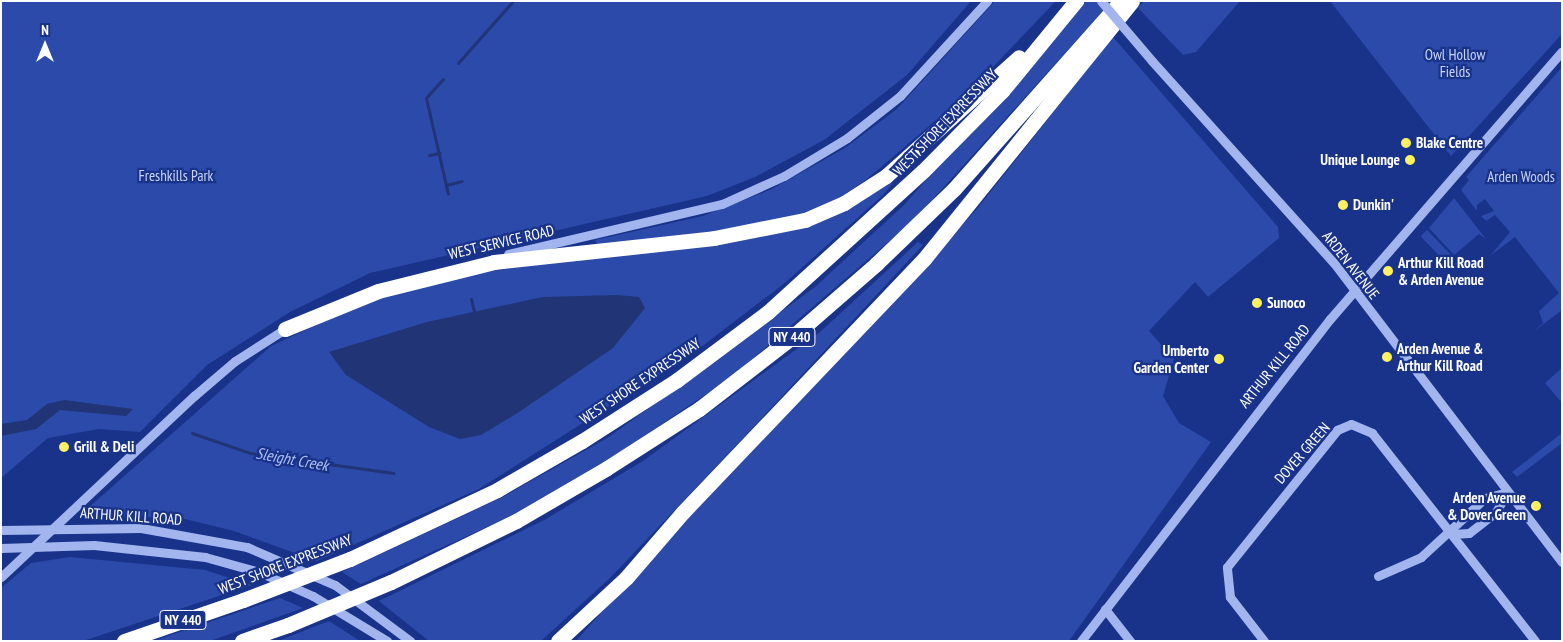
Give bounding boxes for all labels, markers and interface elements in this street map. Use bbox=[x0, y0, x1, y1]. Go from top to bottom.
north arrow bbox=[20, 20, 70, 70]
text: N bbox=[41, 21, 49, 39]
park label: Owl Hollow Fields bbox=[1425, 45, 1485, 80]
street label: WEST SHORE EXPRESSWAY bbox=[889, 65, 1001, 179]
place label: Blake Centre bbox=[1416, 134, 1483, 152]
marker: Blake Centre bbox=[1400, 137, 1412, 149]
place label: Unique Lounge bbox=[1320, 151, 1400, 169]
marker: Unique Lounge bbox=[1404, 154, 1416, 166]
park label: Freshkills Park bbox=[139, 167, 213, 185]
park label: Arden Woods bbox=[1487, 168, 1555, 186]
place label: Dunkin' bbox=[1353, 196, 1394, 214]
marker: Dunkin' bbox=[1337, 199, 1349, 211]
street label: WEST SERVICE ROAD bbox=[446, 221, 556, 263]
street label: ARDEN AVENUE bbox=[1319, 227, 1383, 303]
place label: Arthur Kill Road & Arden Avenue bbox=[1398, 253, 1485, 288]
marker: Arthur Kill Road & Arden Avenue bbox=[1382, 265, 1394, 277]
place label: Sunoco bbox=[1267, 294, 1305, 312]
marker: Sunoco bbox=[1251, 297, 1263, 309]
street label: ARTHUR KILL ROAD bbox=[1235, 320, 1313, 412]
road number: NY 440 bbox=[768, 326, 816, 348]
street label: WEST SHORE EXPRESSWAY bbox=[576, 334, 704, 428]
place label: Arden Avenue & Arthur Kill Road bbox=[1397, 339, 1484, 374]
place label: Umberto Garden Center bbox=[1133, 341, 1209, 376]
marker: Arden Avenue & Arthur Kill Road bbox=[1381, 351, 1393, 363]
marker: Umberto Garden Center bbox=[1213, 353, 1225, 365]
street label: DOVER GREEN bbox=[1271, 419, 1333, 487]
place label: Grill & Deli bbox=[74, 438, 134, 456]
marker: Grill & Deli bbox=[58, 441, 70, 453]
water label: Sleight Creek bbox=[254, 443, 330, 475]
place label: Arden Avenue & Dover Green bbox=[1447, 488, 1526, 523]
marker: Arden Avenue & Dover Green bbox=[1530, 500, 1542, 512]
street label: ARTHUR KILL ROAD bbox=[79, 503, 183, 529]
street label: WEST SHORE EXPRESSWAY bbox=[215, 530, 355, 598]
road number: NY 440 bbox=[159, 608, 207, 632]

